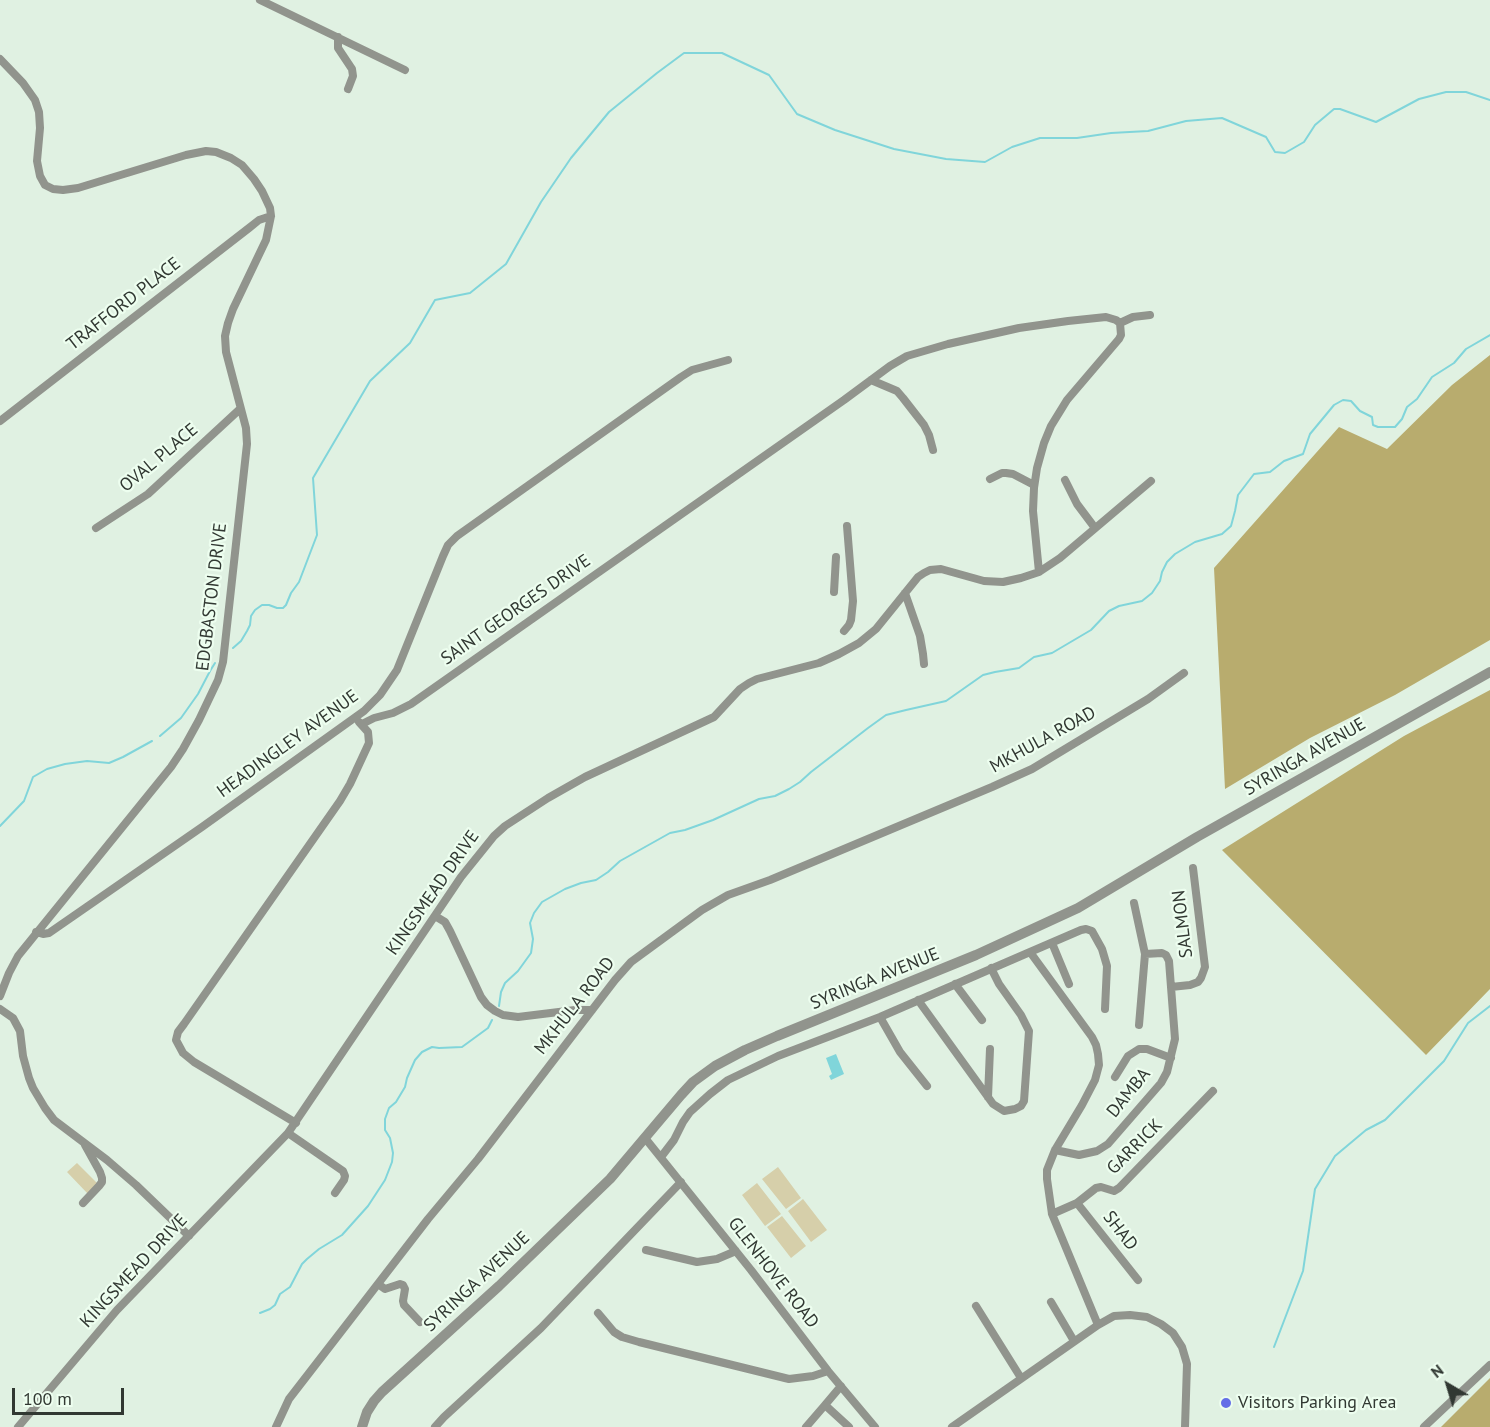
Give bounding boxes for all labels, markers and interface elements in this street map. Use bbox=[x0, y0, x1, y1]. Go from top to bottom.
street label: TRAFFORD PLACE bbox=[63, 253, 185, 355]
street label: OVAL PLACE bbox=[116, 419, 202, 497]
street label: EDGBASTON DRIVE bbox=[192, 522, 232, 672]
street label: SAINT GEORGES DRIVE bbox=[437, 550, 595, 670]
street label: HEADINGLEY AVENUE bbox=[213, 686, 363, 802]
street label: MKHULA ROAD bbox=[986, 702, 1100, 778]
street label: SYRINGA AVENUE bbox=[1240, 713, 1370, 801]
street label: KINGSMEAD DRIVE bbox=[382, 826, 484, 960]
street label: SALMON bbox=[1168, 889, 1198, 959]
street label: SYRINGA AVENUE bbox=[807, 943, 943, 1015]
street label: MKHULA ROAD bbox=[530, 953, 620, 1059]
street label: DAMBA bbox=[1103, 1064, 1155, 1122]
street label: GARRICK bbox=[1103, 1115, 1167, 1179]
street label: SHAD bbox=[1098, 1207, 1142, 1255]
street label: KINGSMEAD DRIVE bbox=[76, 1210, 192, 1332]
street label: GLENHOVE ROAD bbox=[723, 1213, 823, 1333]
street label: SYRINGA AVENUE bbox=[419, 1227, 535, 1337]
north arrow bbox=[1418, 1355, 1478, 1415]
text: N bbox=[1427, 1360, 1447, 1382]
scale bar bbox=[15, 1376, 128, 1414]
text: 100 m bbox=[23, 1387, 72, 1410]
place label: Visitors Parking Area bbox=[1238, 1392, 1396, 1414]
marker: Visitors Parking Area bbox=[1219, 1396, 1233, 1410]

